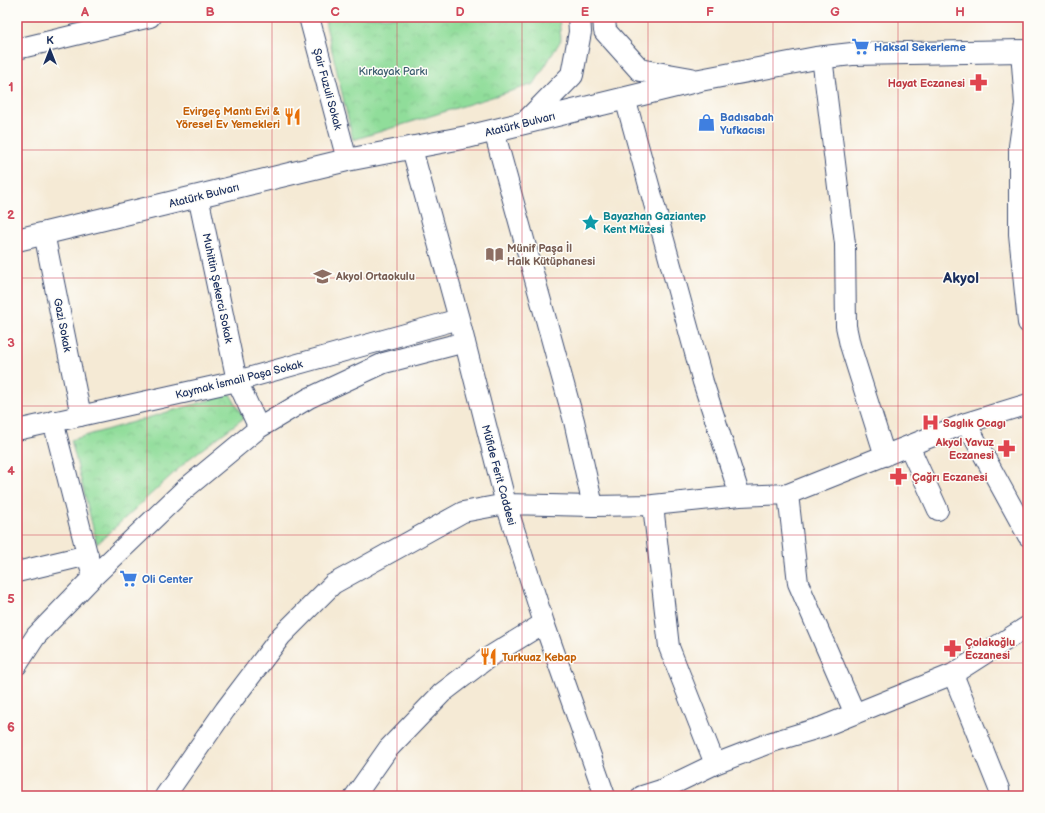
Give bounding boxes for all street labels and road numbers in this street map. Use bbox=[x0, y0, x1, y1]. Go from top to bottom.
street label: Şair Fuzuli Sokak bbox=[310, 47, 345, 132]
street label: Atatürk Bulvarı bbox=[484, 109, 557, 139]
street label: Atatürk Bulvarı bbox=[168, 180, 241, 210]
street label: Muhittin Şekerci Sokak bbox=[199, 232, 236, 345]
street label: Gazi Sokak bbox=[51, 297, 74, 354]
street label: Kaymak İsmail Paşa Sokak bbox=[174, 357, 305, 402]
street label: Müfide Ferit Caddesi bbox=[479, 423, 518, 527]

